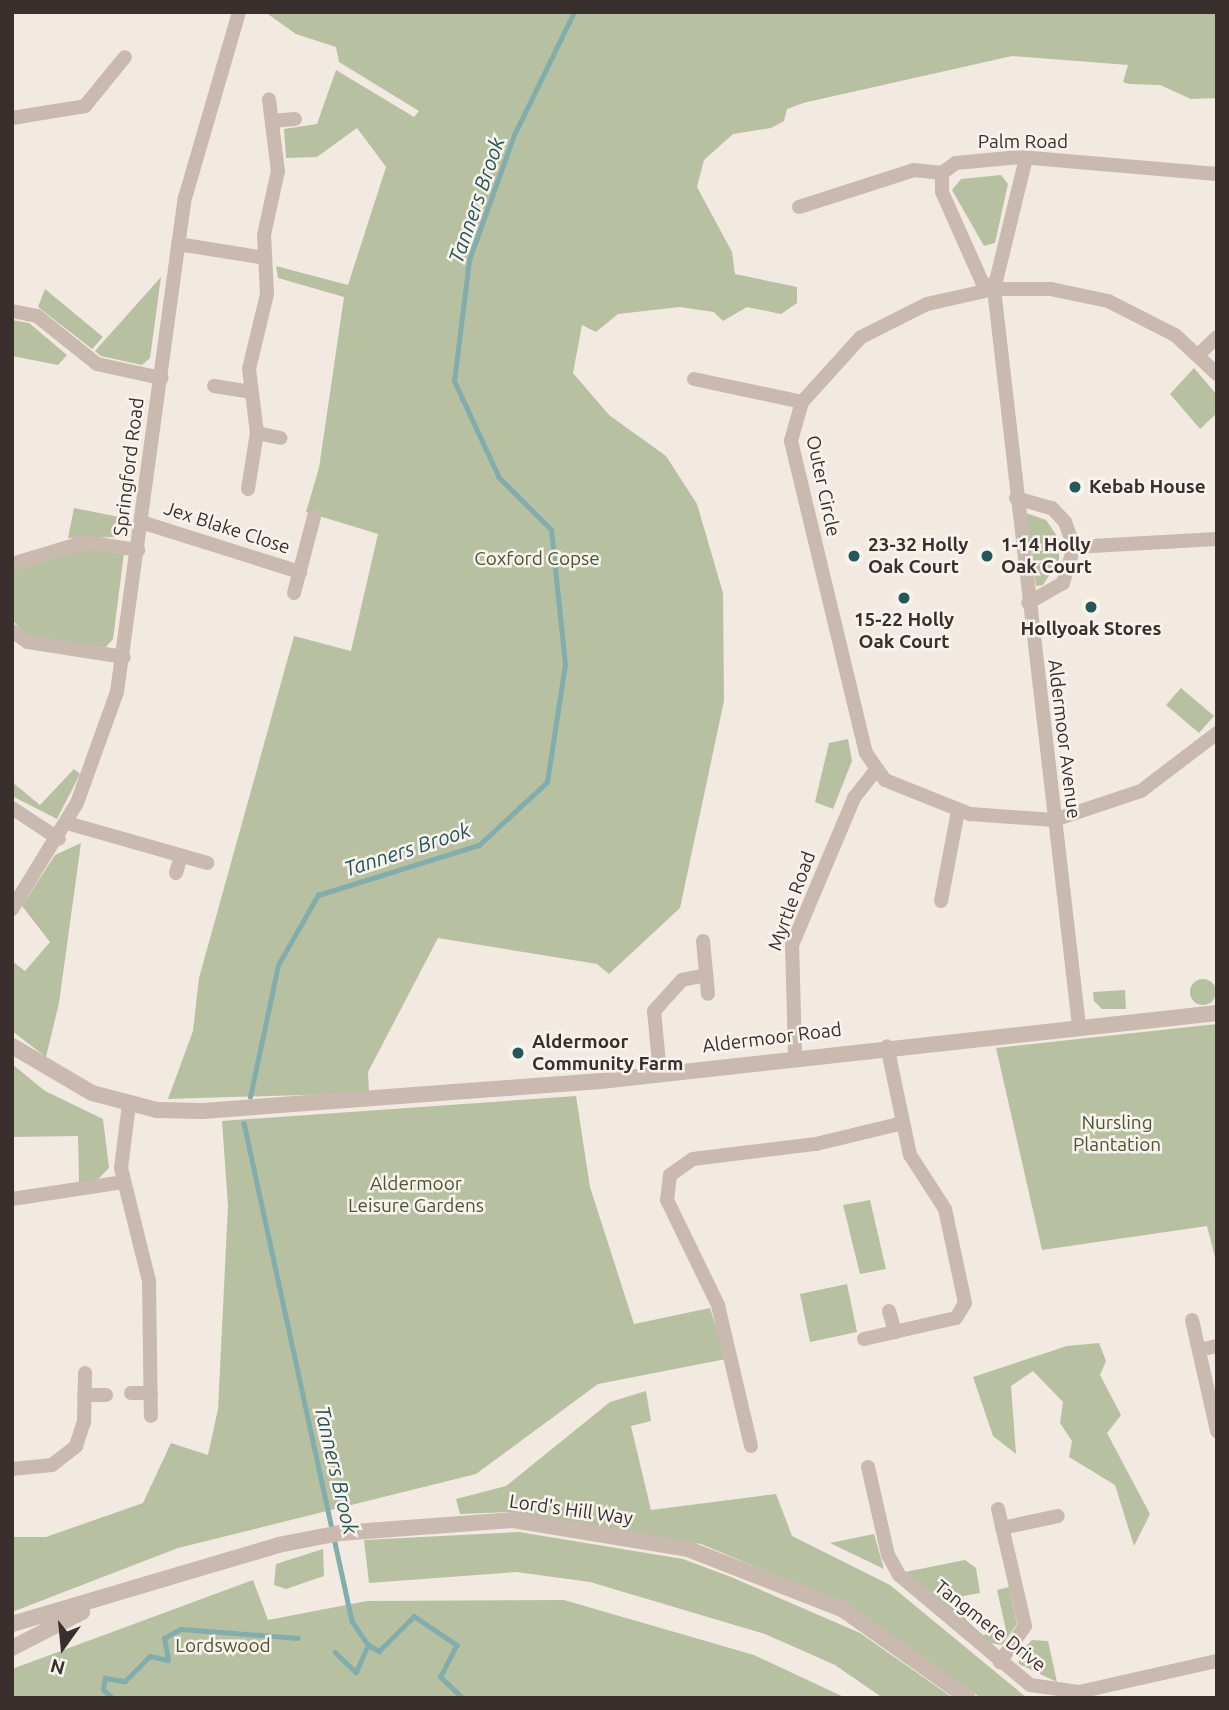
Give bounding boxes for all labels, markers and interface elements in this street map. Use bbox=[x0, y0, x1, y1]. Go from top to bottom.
street label: Palm Road bbox=[978, 131, 1068, 153]
water label: Tanners Brook bbox=[443, 134, 509, 266]
street label: Springford Road bbox=[109, 396, 149, 538]
street label: Outer Circle bbox=[801, 433, 845, 539]
place label: Kebab House bbox=[1089, 476, 1206, 498]
marker: Kebab House bbox=[1067, 479, 1083, 495]
street label: Jex Blake Close bbox=[161, 497, 293, 559]
place label: 23-32 Holly Oak Court bbox=[868, 534, 968, 578]
place label: 1-14 Holly Oak Court bbox=[1001, 534, 1092, 578]
park label: Coxford Copse bbox=[474, 548, 600, 570]
marker: 23-32 Holly Oak Court bbox=[846, 548, 862, 564]
marker: 1-14 Holly Oak Court bbox=[979, 548, 995, 564]
marker: 15-22 Holly Oak Court bbox=[896, 590, 912, 606]
marker: Hollyoak Stores bbox=[1083, 599, 1099, 615]
place label: 15-22 Holly Oak Court bbox=[854, 609, 954, 653]
place label: Hollyoak Stores bbox=[1020, 618, 1162, 640]
street label: Aldermoor Avenue bbox=[1043, 658, 1085, 820]
water label: Tanners Brook bbox=[341, 817, 473, 881]
street label: Myrtle Road bbox=[764, 848, 820, 954]
street label: Aldermoor Road bbox=[701, 1018, 843, 1058]
place label: Aldermoor Community Farm bbox=[532, 1031, 683, 1075]
marker: Aldermoor Community Farm bbox=[510, 1045, 526, 1061]
park label: Nursling Plantation bbox=[1073, 1112, 1161, 1156]
park label: Aldermoor Leisure Gardens bbox=[348, 1173, 484, 1217]
water label: Tanners Brook bbox=[310, 1403, 364, 1537]
street label: Lord's Hill Way bbox=[508, 1490, 634, 1530]
street label: Tangmere Drive bbox=[930, 1575, 1050, 1677]
north arrow bbox=[28, 1612, 98, 1682]
park label: Lordswood bbox=[175, 1635, 271, 1657]
text: N bbox=[48, 1655, 67, 1680]

